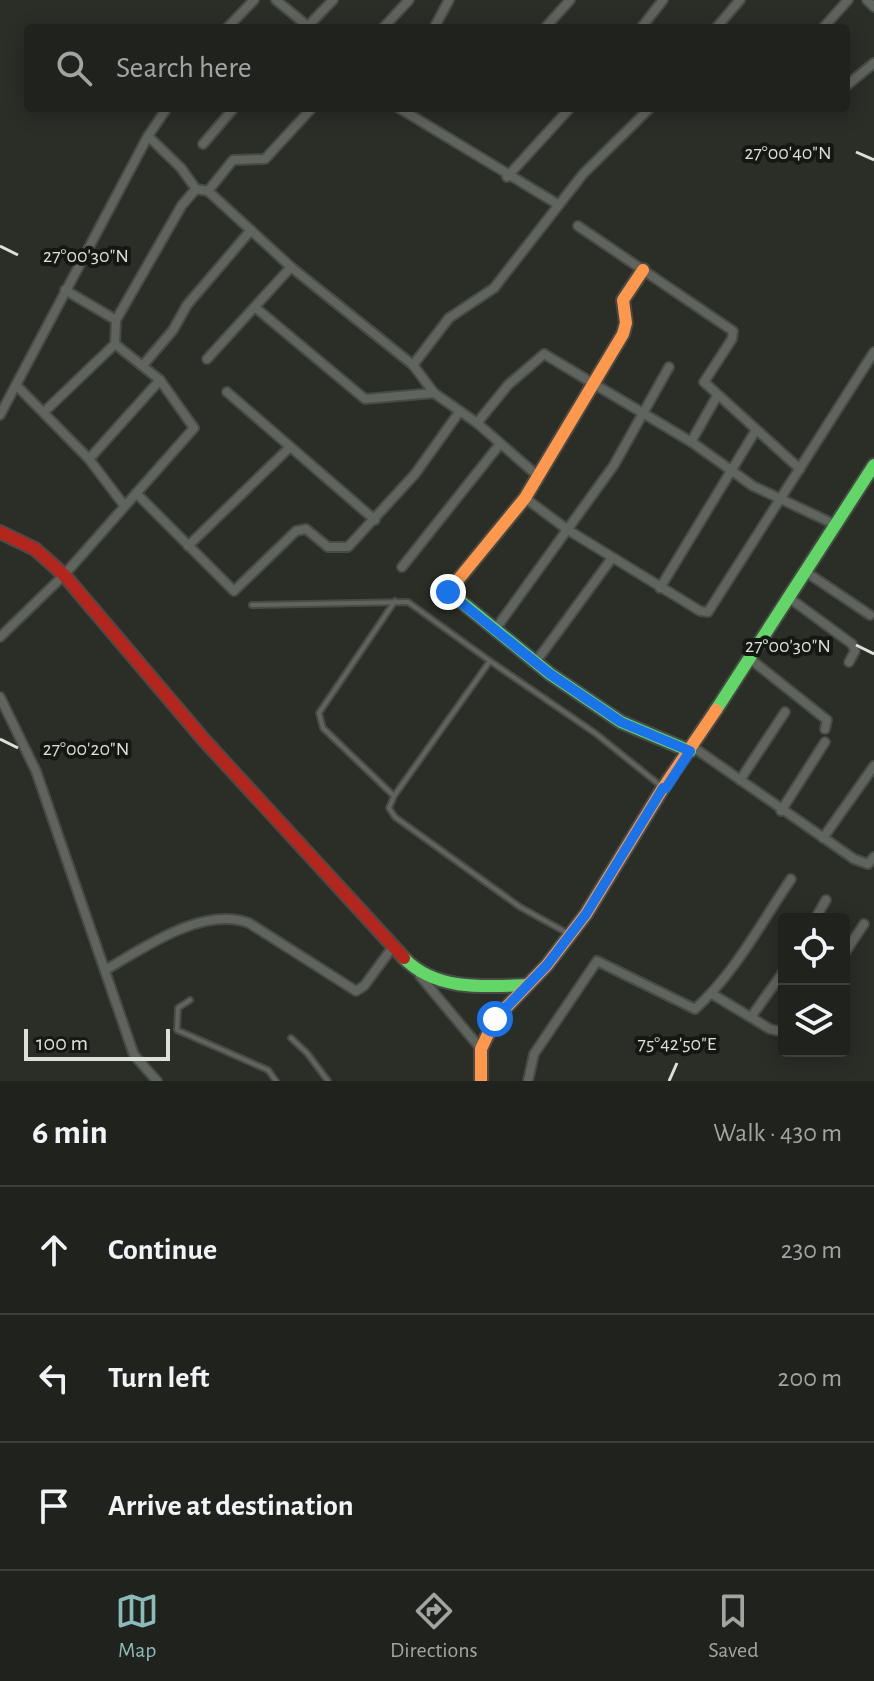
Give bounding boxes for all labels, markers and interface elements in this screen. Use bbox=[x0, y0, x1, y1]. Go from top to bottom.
search box bbox=[24, 24, 850, 112]
icon: search bbox=[52, 46, 96, 90]
text: Search here bbox=[116, 53, 252, 83]
text: 27°00'40"N bbox=[744, 143, 832, 163]
text: 27°00'30"N bbox=[43, 246, 129, 266]
route end bbox=[430, 574, 466, 610]
text: 27°00'30"N bbox=[745, 636, 831, 656]
text: 27°00'20"N bbox=[43, 739, 129, 759]
map controls bbox=[778, 913, 850, 1057]
button: locate bbox=[778, 913, 850, 985]
button: layers bbox=[778, 985, 850, 1057]
route start bbox=[477, 1001, 513, 1037]
scale bar bbox=[24, 1025, 170, 1061]
text: 100 m bbox=[36, 1032, 88, 1054]
text: 75°42'50"E bbox=[638, 1034, 717, 1054]
text: 6 min bbox=[32, 1116, 108, 1150]
text: Walk · 430 m bbox=[713, 1120, 842, 1146]
icon: ahead bbox=[32, 1228, 76, 1272]
text: Continue bbox=[108, 1235, 217, 1265]
text: 230 m bbox=[781, 1237, 842, 1263]
icon: left bbox=[32, 1356, 76, 1400]
text: Turn left bbox=[108, 1363, 209, 1393]
text: 200 m bbox=[778, 1365, 842, 1391]
icon: arrive bbox=[32, 1484, 76, 1528]
text: Arrive at destination bbox=[108, 1491, 354, 1521]
tab: Map bbox=[115, 1589, 159, 1663]
tab: Directions bbox=[390, 1589, 478, 1663]
tab: Saved bbox=[708, 1589, 759, 1663]

